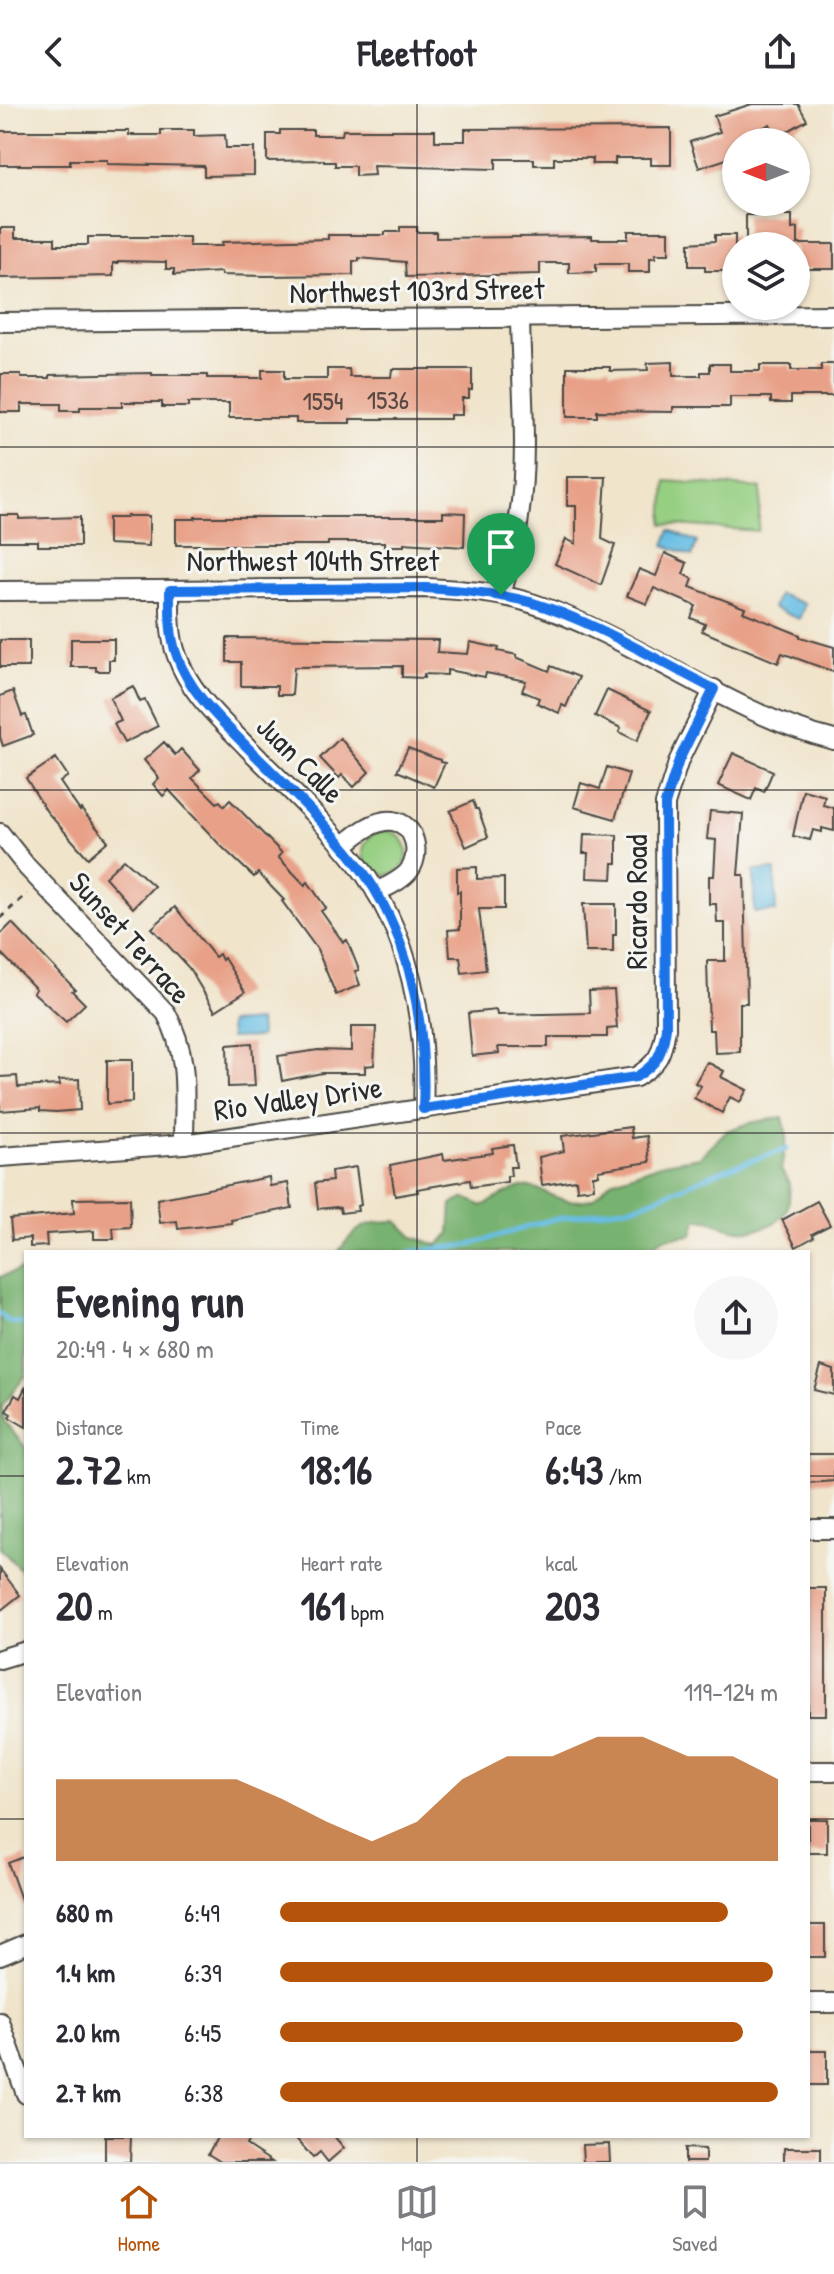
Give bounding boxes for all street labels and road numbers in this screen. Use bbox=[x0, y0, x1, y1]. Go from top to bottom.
street label: Northwest 103rd Street bbox=[289, 268, 545, 312]
street label: Northwest 104th Street bbox=[187, 540, 440, 580]
street label: Juan Calle bbox=[248, 707, 353, 812]
street label: Ricardo Road bbox=[616, 834, 656, 970]
street label: Sunset Terrace bbox=[61, 863, 201, 1012]
street label: Rio Valley Drive bbox=[211, 1066, 384, 1130]

